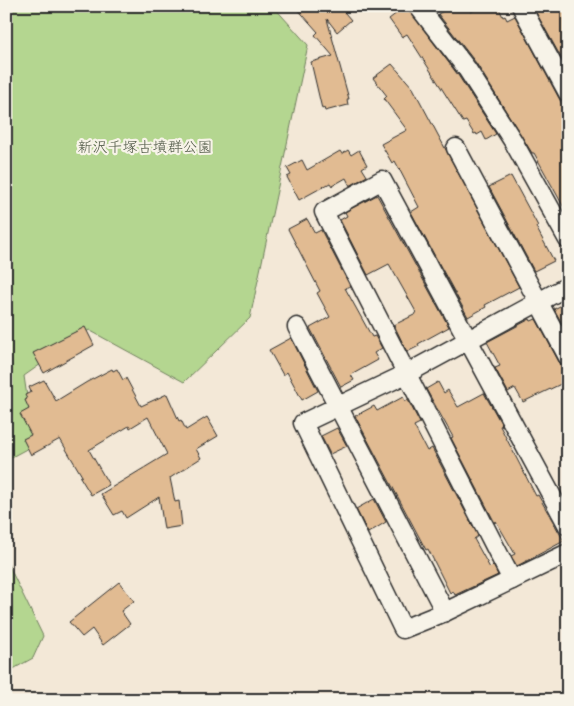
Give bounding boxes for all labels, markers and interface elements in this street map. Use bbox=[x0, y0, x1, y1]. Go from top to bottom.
park label: 新沢千塚古墳群公園 bbox=[77, 137, 213, 156]

